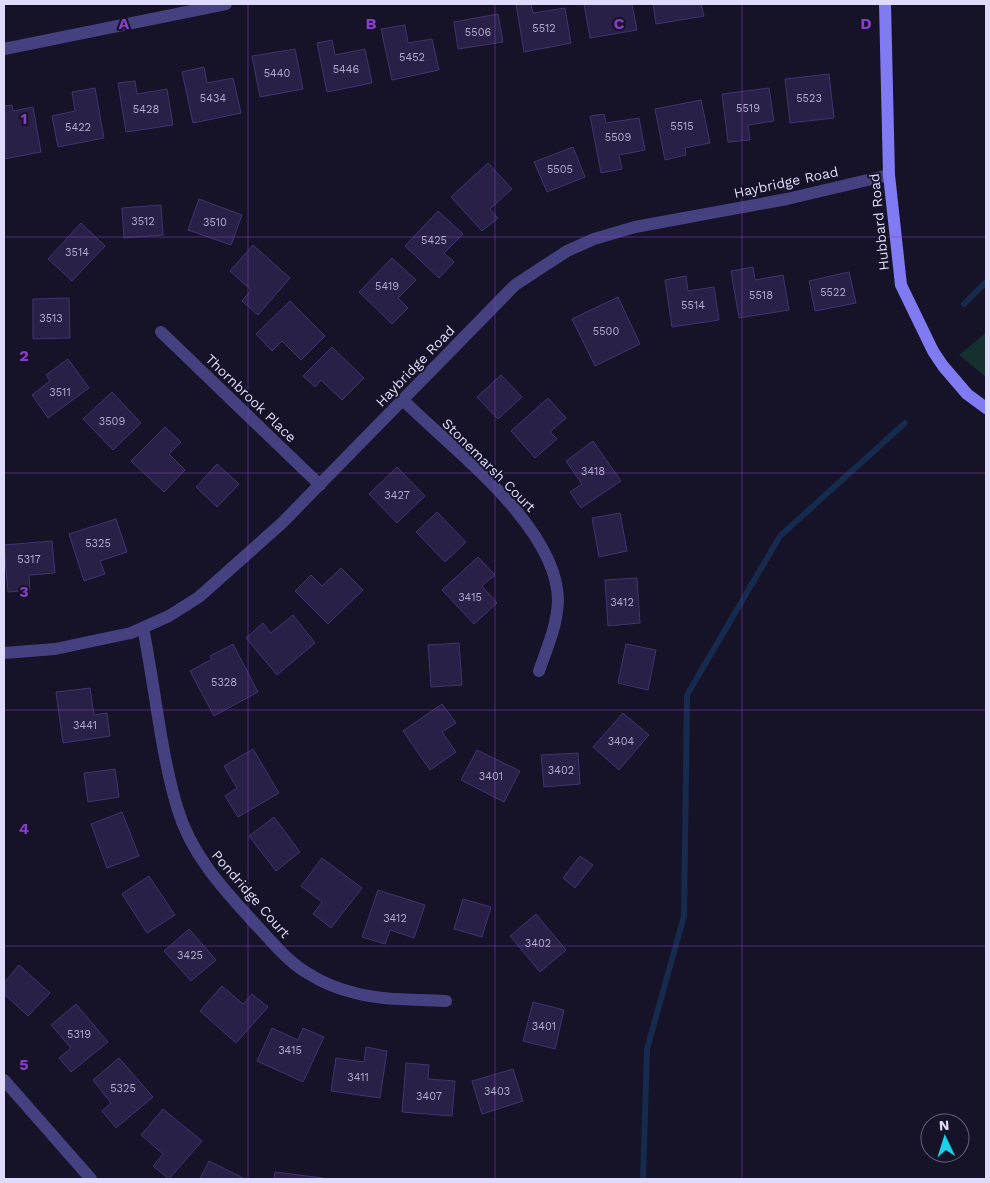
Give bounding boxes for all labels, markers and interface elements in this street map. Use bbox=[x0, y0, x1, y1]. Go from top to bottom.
text: A bbox=[119, 14, 130, 33]
text: B bbox=[366, 14, 377, 33]
text: C bbox=[614, 14, 625, 33]
text: D bbox=[860, 14, 872, 33]
house number: 5512 bbox=[532, 22, 556, 35]
house number: 5506 bbox=[465, 26, 491, 39]
house number: 5452 bbox=[399, 51, 425, 64]
house number: 5446 bbox=[333, 63, 360, 76]
house number: 5440 bbox=[264, 67, 291, 80]
house number: 5434 bbox=[200, 92, 226, 105]
house number: 5523 bbox=[796, 92, 822, 105]
house number: 5519 bbox=[736, 102, 760, 115]
house number: 5428 bbox=[133, 103, 159, 116]
text: 1 bbox=[21, 109, 27, 128]
house number: 5515 bbox=[670, 120, 694, 133]
house number: 5422 bbox=[65, 121, 91, 134]
house number: 5509 bbox=[605, 131, 631, 144]
house number: 5505 bbox=[547, 163, 573, 176]
street label: Haybridge Road bbox=[732, 163, 840, 201]
street label: Hubbard Road bbox=[866, 173, 892, 271]
house number: 3512 bbox=[131, 215, 155, 228]
house number: 3510 bbox=[203, 216, 227, 229]
house number: 5425 bbox=[421, 234, 447, 247]
house number: 3514 bbox=[65, 246, 89, 259]
house number: 5419 bbox=[375, 280, 399, 293]
house number: 5522 bbox=[820, 286, 846, 299]
house number: 5518 bbox=[749, 289, 773, 302]
house number: 5514 bbox=[681, 299, 705, 312]
house number: 3513 bbox=[39, 312, 63, 325]
street label: Haybridge Road bbox=[372, 322, 458, 410]
house number: 5500 bbox=[593, 325, 619, 338]
text: 2 bbox=[19, 346, 29, 365]
street label: Thornbrook Place bbox=[202, 351, 300, 445]
house number: 3511 bbox=[49, 386, 71, 399]
house number: 3509 bbox=[99, 415, 125, 428]
street label: Stonemarsh Court bbox=[439, 415, 539, 515]
house number: 3418 bbox=[581, 465, 605, 478]
house number: 3427 bbox=[384, 489, 410, 502]
house number: 5325 bbox=[85, 537, 111, 550]
house number: 5317 bbox=[17, 553, 41, 566]
text: 3 bbox=[19, 582, 29, 601]
house number: 3415 bbox=[458, 591, 482, 604]
house number: 3412 bbox=[610, 596, 634, 609]
house number: 5328 bbox=[211, 676, 237, 689]
house number: 3441 bbox=[73, 719, 97, 732]
house number: 3404 bbox=[608, 735, 635, 748]
house number: 3402 bbox=[548, 764, 574, 777]
house number: 3401 bbox=[479, 770, 503, 783]
text: 4 bbox=[19, 819, 29, 838]
street label: Pondridge Court bbox=[209, 847, 293, 941]
house number: 3412 bbox=[383, 912, 407, 925]
house number: 3402 bbox=[525, 937, 551, 950]
house number: 3425 bbox=[177, 949, 203, 962]
house number: 3401 bbox=[532, 1020, 556, 1033]
house number: 5319 bbox=[67, 1028, 91, 1041]
house number: 3415 bbox=[278, 1044, 302, 1057]
text: 5 bbox=[19, 1055, 29, 1074]
house number: 3411 bbox=[347, 1071, 369, 1084]
house number: 5325 bbox=[110, 1082, 136, 1095]
house number: 3403 bbox=[484, 1085, 510, 1098]
house number: 3407 bbox=[416, 1090, 442, 1103]
north arrow bbox=[920, 1113, 970, 1163]
text: N bbox=[938, 1117, 950, 1133]

